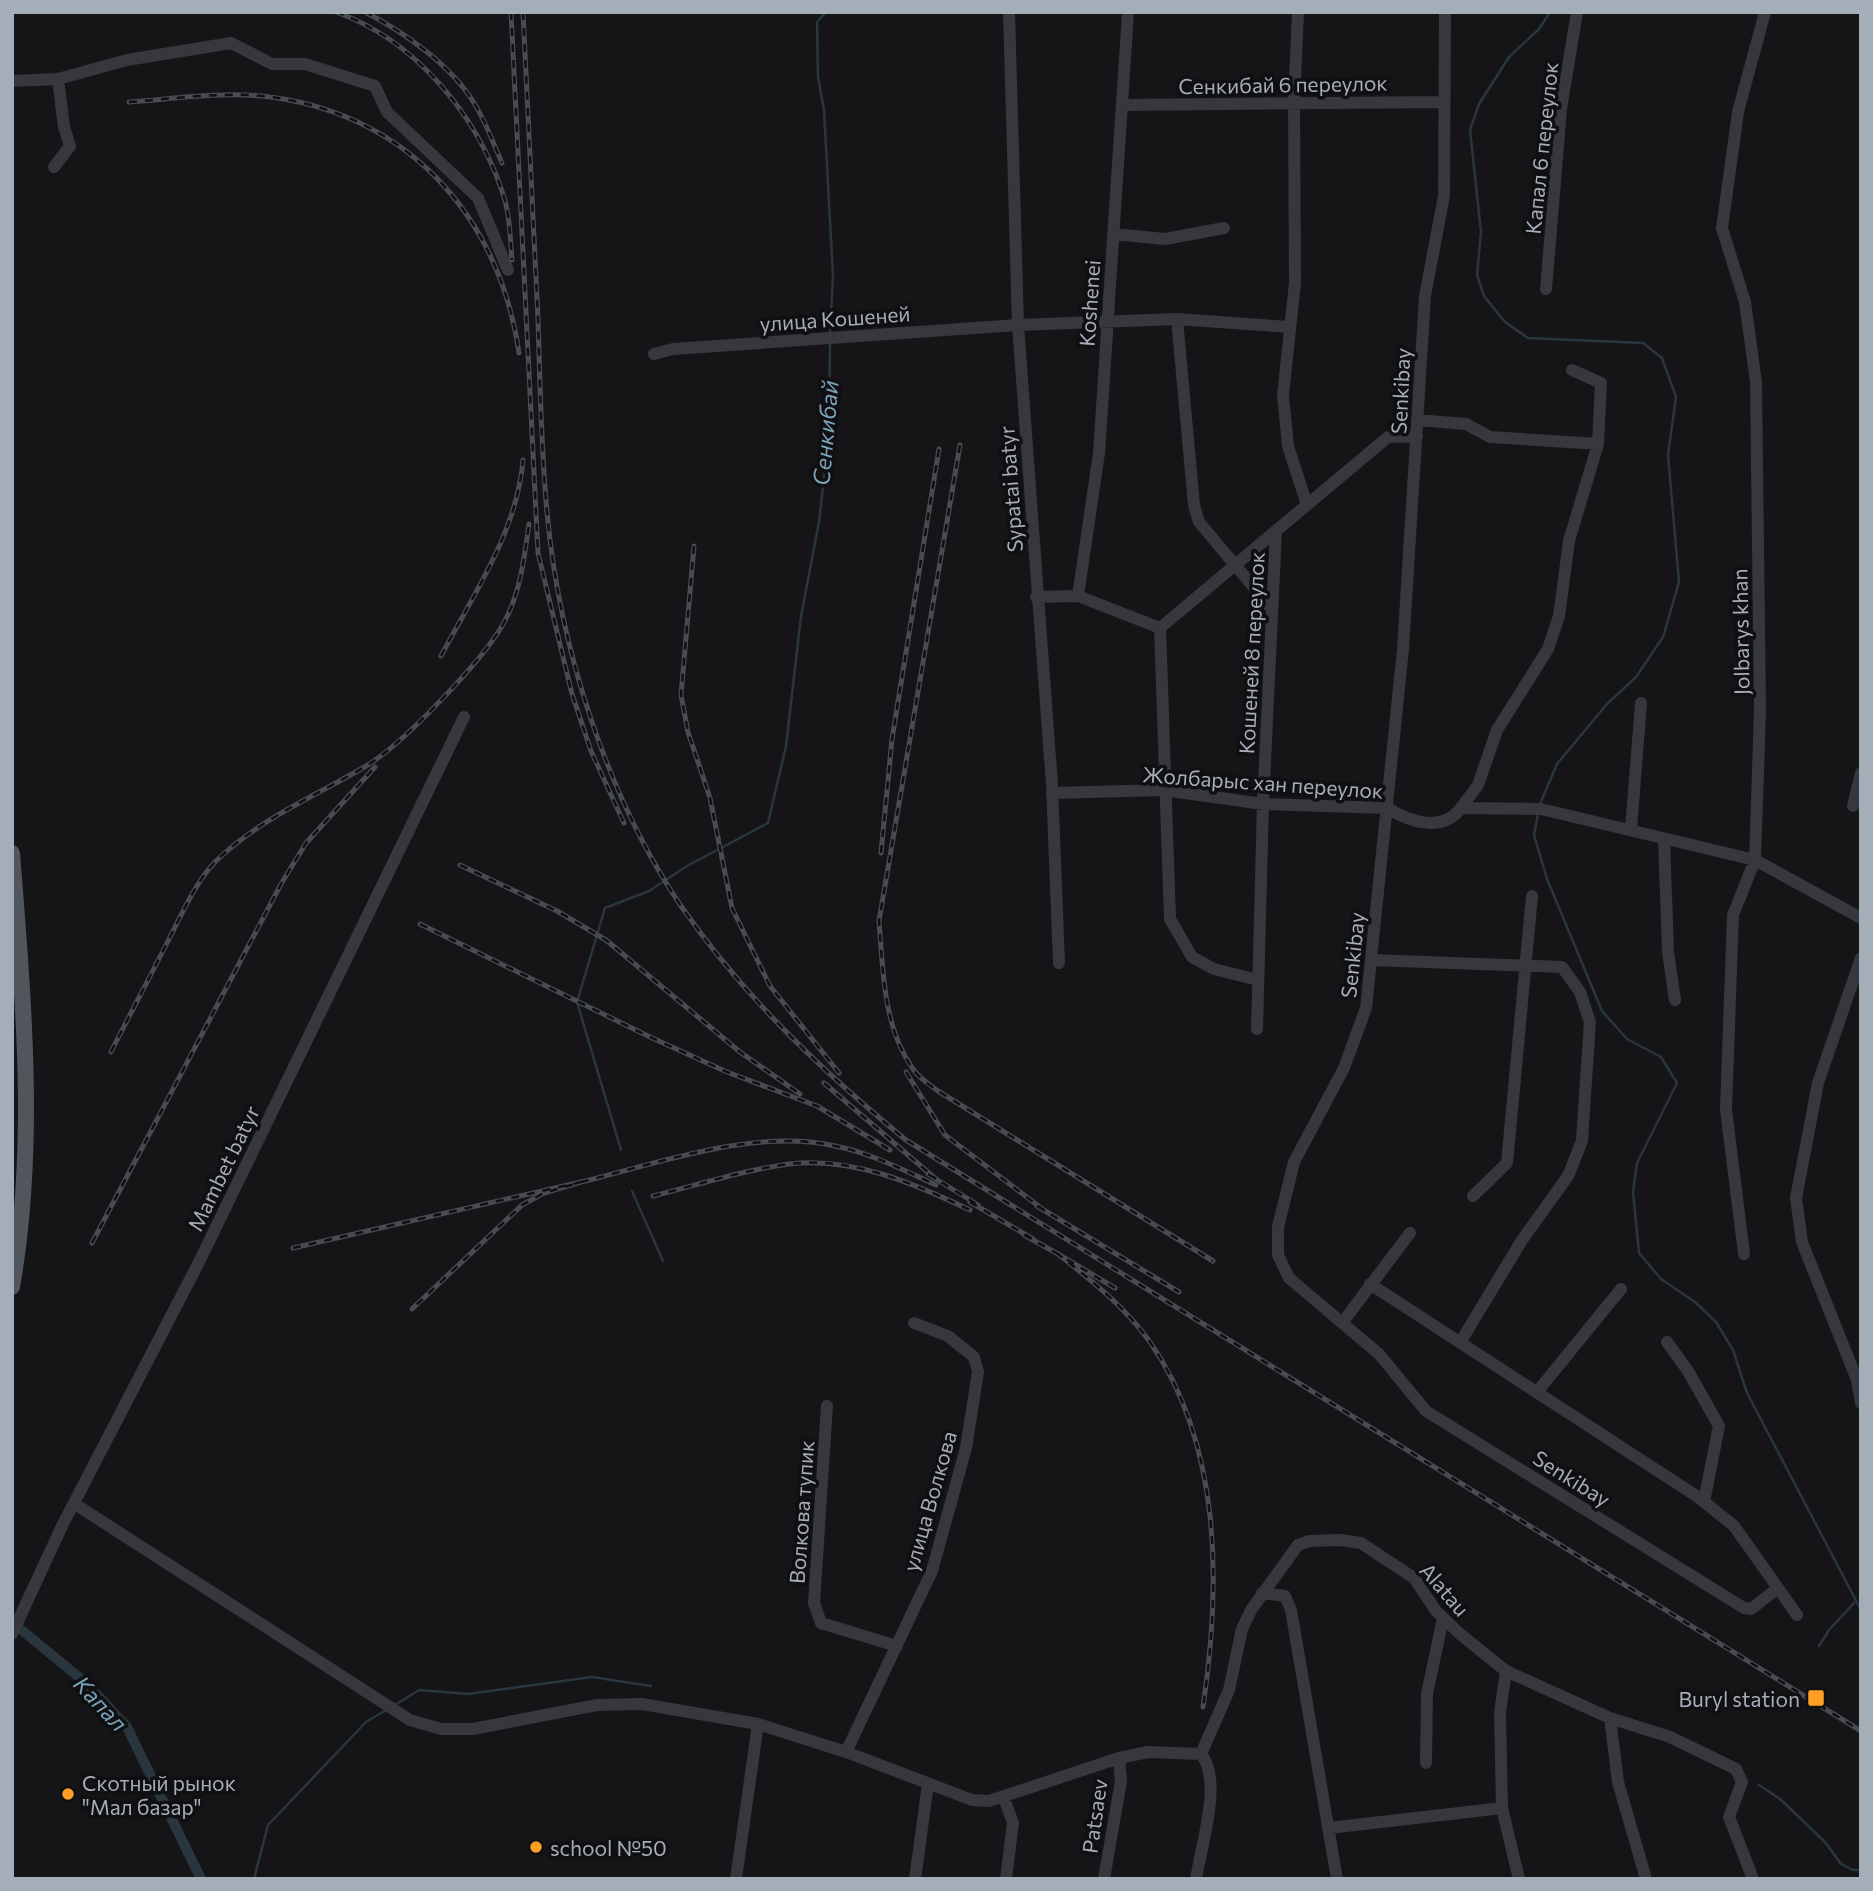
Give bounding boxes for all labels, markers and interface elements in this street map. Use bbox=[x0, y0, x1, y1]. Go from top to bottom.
street label: Капал 6 переулок bbox=[1520, 61, 1562, 235]
street label: Сенкибай 6 переулок bbox=[1178, 70, 1388, 98]
street label: Koshenei bbox=[1074, 259, 1104, 347]
street label: улица Кошеней bbox=[759, 300, 911, 336]
street label: Senkibay bbox=[1385, 347, 1415, 435]
water label: Сенкибай bbox=[806, 379, 844, 487]
street label: Sypatai batyr bbox=[993, 425, 1027, 553]
street label: Кошеней 8 переулок bbox=[1233, 551, 1269, 755]
street label: Jolbarys khan bbox=[1726, 569, 1754, 695]
street label: Жолбарыс хан переулок bbox=[1142, 761, 1384, 803]
street label: Senkibay bbox=[1335, 911, 1369, 999]
street label: Mambet batyr bbox=[182, 1101, 264, 1235]
street label: улица Волкова bbox=[897, 1428, 961, 1574]
street label: Волкова тупик bbox=[784, 1440, 818, 1584]
street label: Senkibay bbox=[1529, 1445, 1615, 1512]
street label: Alatau bbox=[1415, 1557, 1475, 1621]
water label: Капал bbox=[68, 1669, 134, 1737]
place label: Buryl station bbox=[1678, 1686, 1800, 1711]
marker: Buryl station bbox=[1806, 1688, 1826, 1708]
place label: Скотный рынок "Мал базар" bbox=[82, 1770, 236, 1819]
street label: Patsaev bbox=[1076, 1777, 1112, 1855]
marker: Скотный рынок "Мал базар" bbox=[60, 1786, 76, 1802]
place label: school №50 bbox=[550, 1835, 667, 1860]
marker: school №50 bbox=[528, 1839, 544, 1855]

